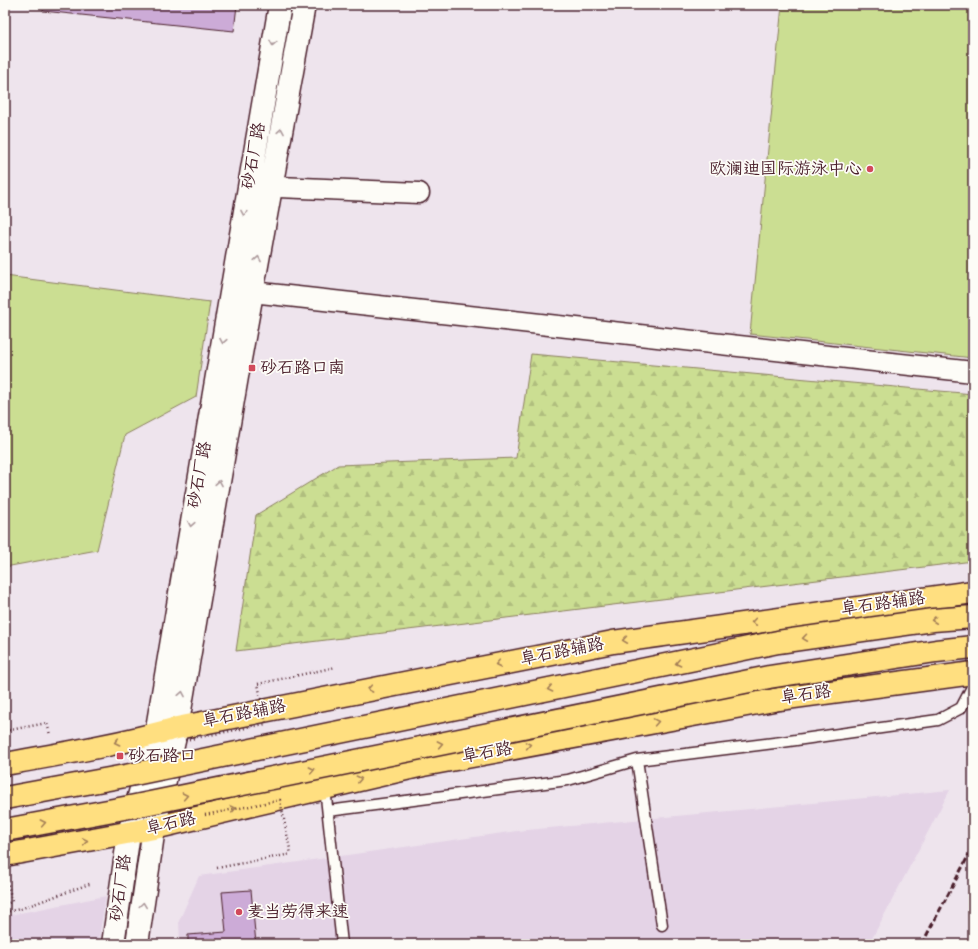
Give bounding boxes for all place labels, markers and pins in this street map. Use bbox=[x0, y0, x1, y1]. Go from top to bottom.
place label: 欧澜迪国际游泳中心 bbox=[709, 157, 862, 182]
marker: 欧澜迪国际游泳中心 bbox=[865, 164, 875, 174]
place label: 砂石路口南 bbox=[260, 356, 345, 381]
marker: 砂石路口南 bbox=[247, 363, 257, 373]
place label: 砂石路口 bbox=[128, 744, 196, 769]
marker: 砂石路口 bbox=[115, 751, 125, 761]
place label: 麦当劳得来速 bbox=[247, 900, 349, 925]
marker: 麦当劳得来速 bbox=[234, 907, 244, 917]

